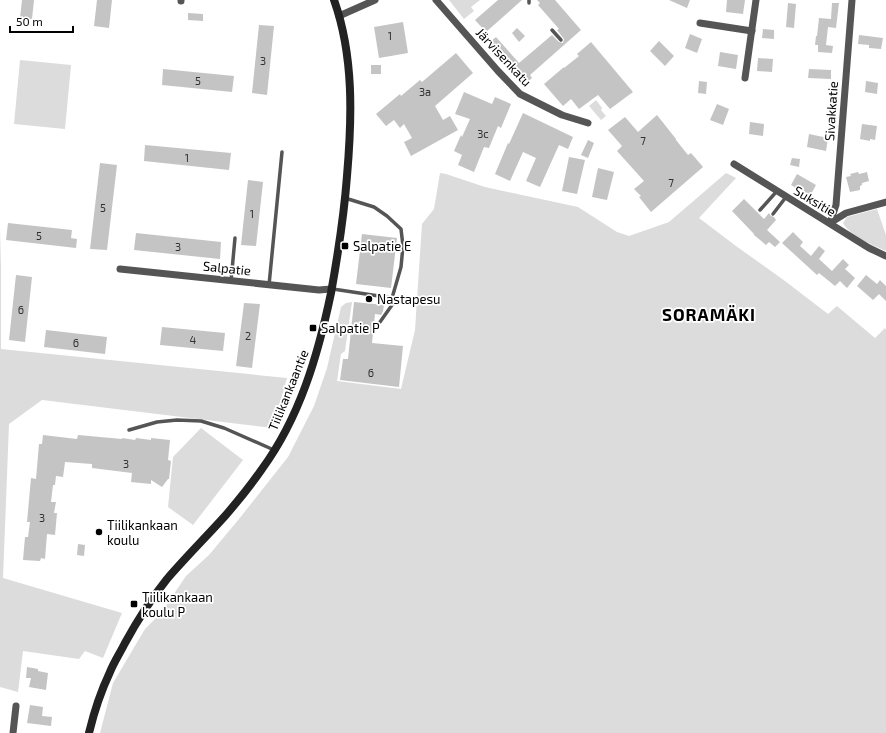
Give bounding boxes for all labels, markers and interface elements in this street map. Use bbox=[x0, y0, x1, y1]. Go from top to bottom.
scale bar bbox=[10, 8, 73, 34]
text: 50 m bbox=[16, 14, 43, 28]
street label: Järvisenkatu bbox=[473, 24, 535, 90]
house number: 1 bbox=[388, 29, 392, 42]
house number: 3 bbox=[260, 54, 266, 67]
house number: 5 bbox=[195, 74, 201, 87]
street label: Sivakkatie bbox=[821, 80, 841, 141]
house number: 3a bbox=[419, 85, 431, 98]
house number: 3c bbox=[477, 127, 489, 140]
house number: 7 bbox=[640, 134, 646, 147]
house number: 1 bbox=[185, 151, 189, 164]
house number: 7 bbox=[668, 176, 674, 189]
street label: Suksitie bbox=[791, 182, 839, 220]
house number: 5 bbox=[100, 201, 106, 214]
house number: 1 bbox=[250, 207, 254, 220]
house number: 5 bbox=[36, 229, 42, 242]
place label: Salpatie E bbox=[353, 238, 411, 254]
house number: 3 bbox=[175, 240, 181, 253]
marker: Salpatie E bbox=[340, 241, 350, 251]
street label: Salpatie bbox=[202, 258, 252, 278]
place label: Nastapesu bbox=[377, 291, 441, 307]
marker: Nastapesu bbox=[364, 294, 374, 304]
house number: 6 bbox=[18, 303, 24, 316]
district label: SORAMÄKI bbox=[662, 304, 756, 324]
place label: Salpatie P bbox=[321, 320, 380, 336]
marker: Salpatie P bbox=[308, 323, 318, 333]
house number: 2 bbox=[245, 329, 251, 342]
house number: 4 bbox=[190, 333, 197, 346]
house number: 6 bbox=[73, 336, 79, 349]
street label: Tiilikankaantie bbox=[264, 347, 312, 433]
house number: 6 bbox=[368, 366, 374, 379]
house number: 3 bbox=[123, 457, 129, 470]
house number: 3 bbox=[39, 511, 45, 524]
place label: Tiilikankaan koulu bbox=[107, 517, 178, 548]
marker: Tiilikankaan koulu bbox=[94, 527, 104, 537]
place label: Tiilikankaan koulu P bbox=[142, 589, 213, 620]
marker: Tiilikankaan koulu P bbox=[129, 599, 139, 609]

